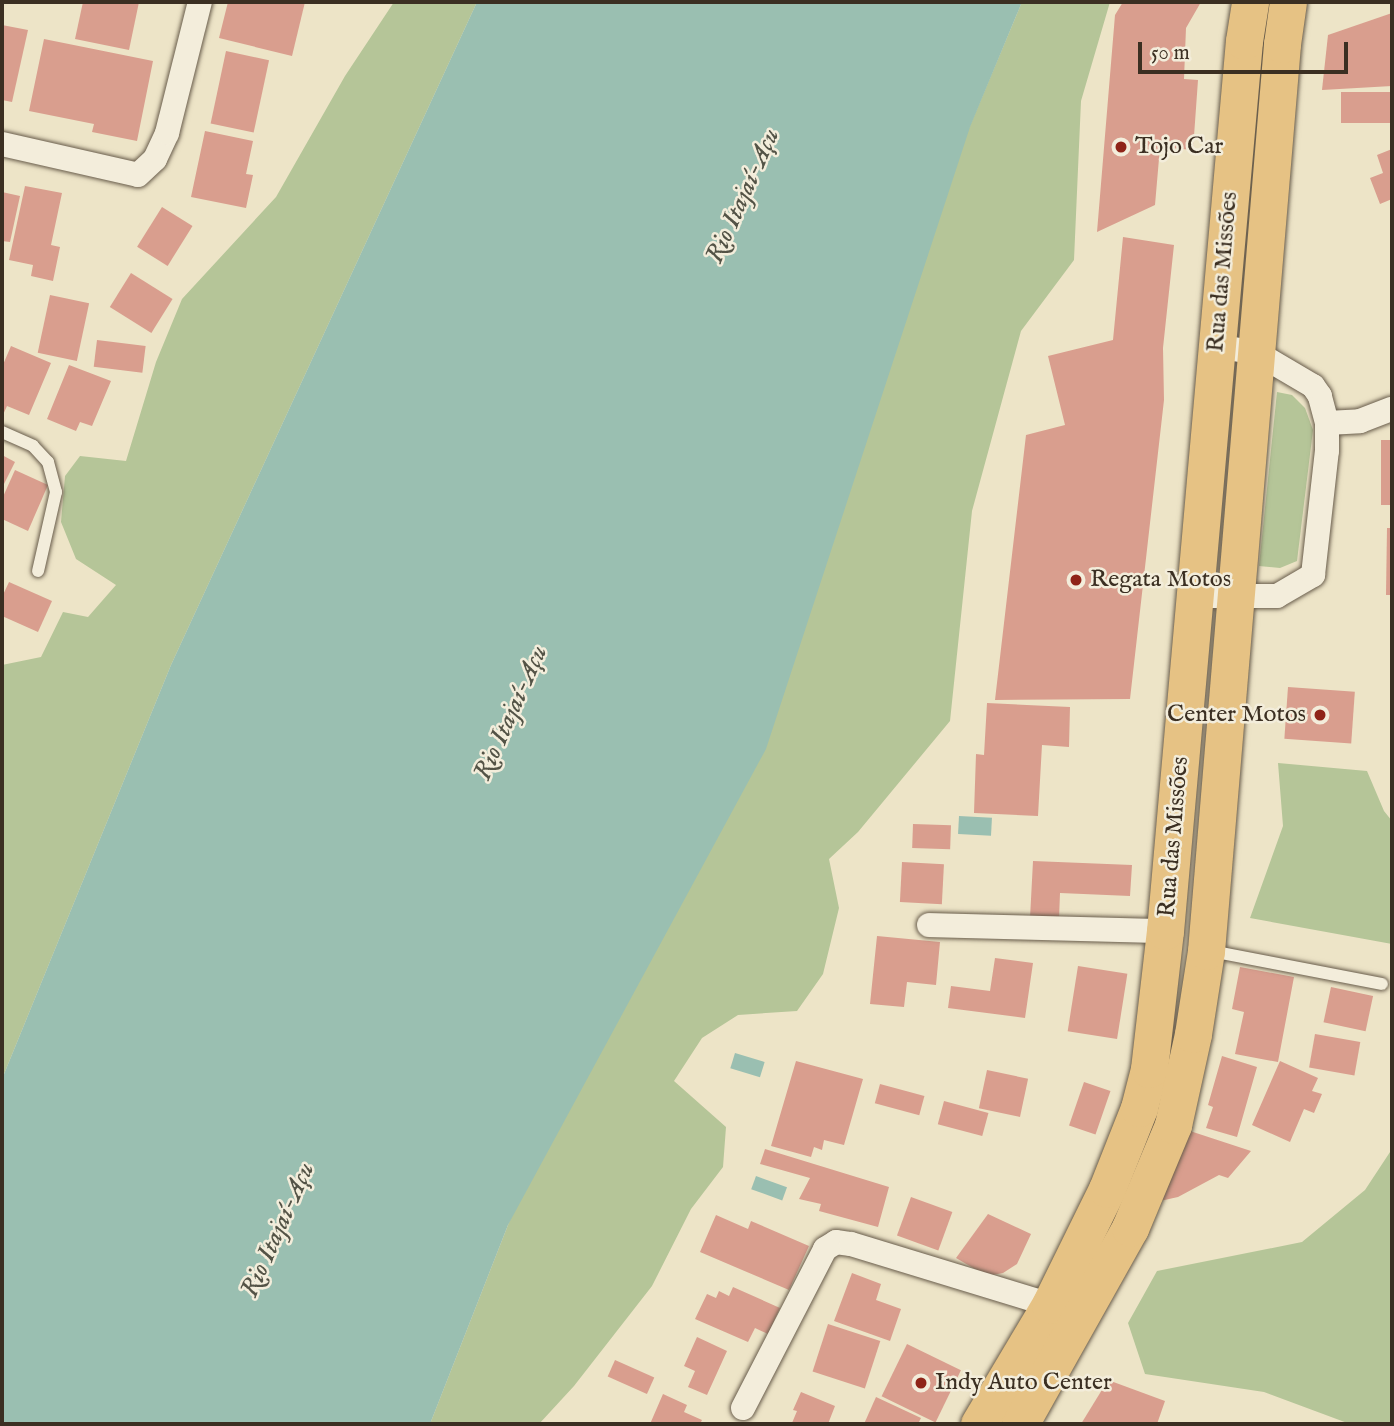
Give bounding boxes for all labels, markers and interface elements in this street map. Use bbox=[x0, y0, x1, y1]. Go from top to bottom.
scale bar bbox=[1142, 28, 1352, 72]
text: 50 m bbox=[1151, 40, 1190, 67]
water label: Rio Itajaí-Açu bbox=[699, 124, 787, 268]
place label: Tojo Car bbox=[1135, 133, 1223, 161]
marker: Tojo Car bbox=[1113, 139, 1129, 155]
street label: Rua das Missões bbox=[1202, 190, 1244, 354]
place label: Regata Motos bbox=[1090, 566, 1231, 594]
marker: Regata Motos bbox=[1068, 572, 1084, 588]
water label: Rio Itajaí-Açu bbox=[467, 641, 555, 785]
place label: Center Motos bbox=[1167, 701, 1306, 729]
marker: Center Motos bbox=[1312, 707, 1328, 723]
street label: Rua das Missões bbox=[1153, 755, 1195, 919]
water label: Rio Itajaí-Açu bbox=[234, 1158, 322, 1302]
place label: Indy Auto Center bbox=[935, 1369, 1112, 1397]
marker: Indy Auto Center bbox=[913, 1375, 929, 1391]

